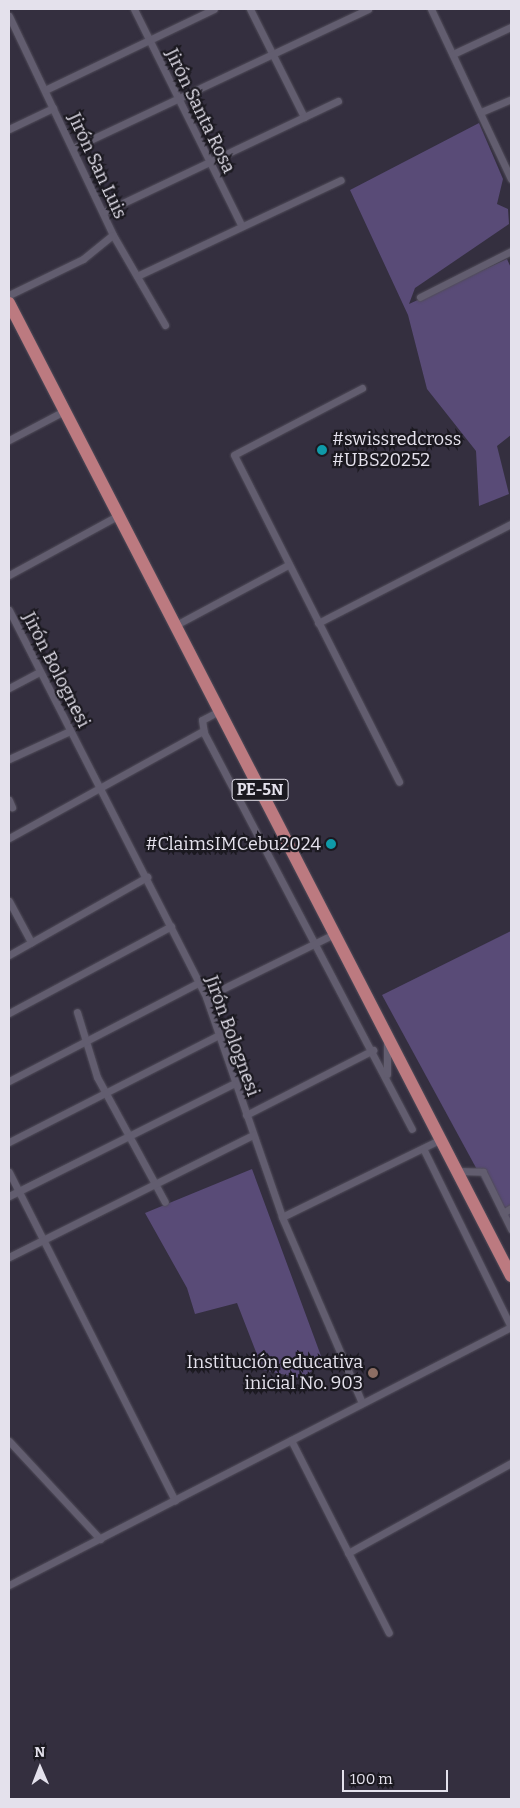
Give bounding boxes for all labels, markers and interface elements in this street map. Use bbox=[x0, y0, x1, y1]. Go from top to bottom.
street label: Jirón Santa Rosa bbox=[161, 45, 239, 177]
street label: Jirón San Luis bbox=[63, 110, 131, 222]
place label: #swissredcross #UBS20252 bbox=[332, 429, 461, 472]
marker: #swissredcross #UBS20252 bbox=[316, 444, 328, 456]
street label: Jirón Bolognesi bbox=[18, 609, 94, 731]
road number: PE-5N bbox=[231, 776, 289, 804]
place label: #ClaimsIMCebu2024 bbox=[145, 833, 321, 855]
marker: #ClaimsIMCebu2024 bbox=[325, 838, 337, 850]
street label: Jirón Bolognesi bbox=[200, 973, 264, 1099]
place label: Institución educativa inicial No. 903 bbox=[186, 1352, 363, 1395]
marker: Institución educativa inicial No. 903 bbox=[367, 1367, 379, 1379]
north arrow bbox=[15, 1743, 65, 1793]
text: N bbox=[34, 1744, 45, 1761]
scale bar bbox=[345, 1760, 451, 1792]
text: 100 m bbox=[350, 1770, 393, 1788]

